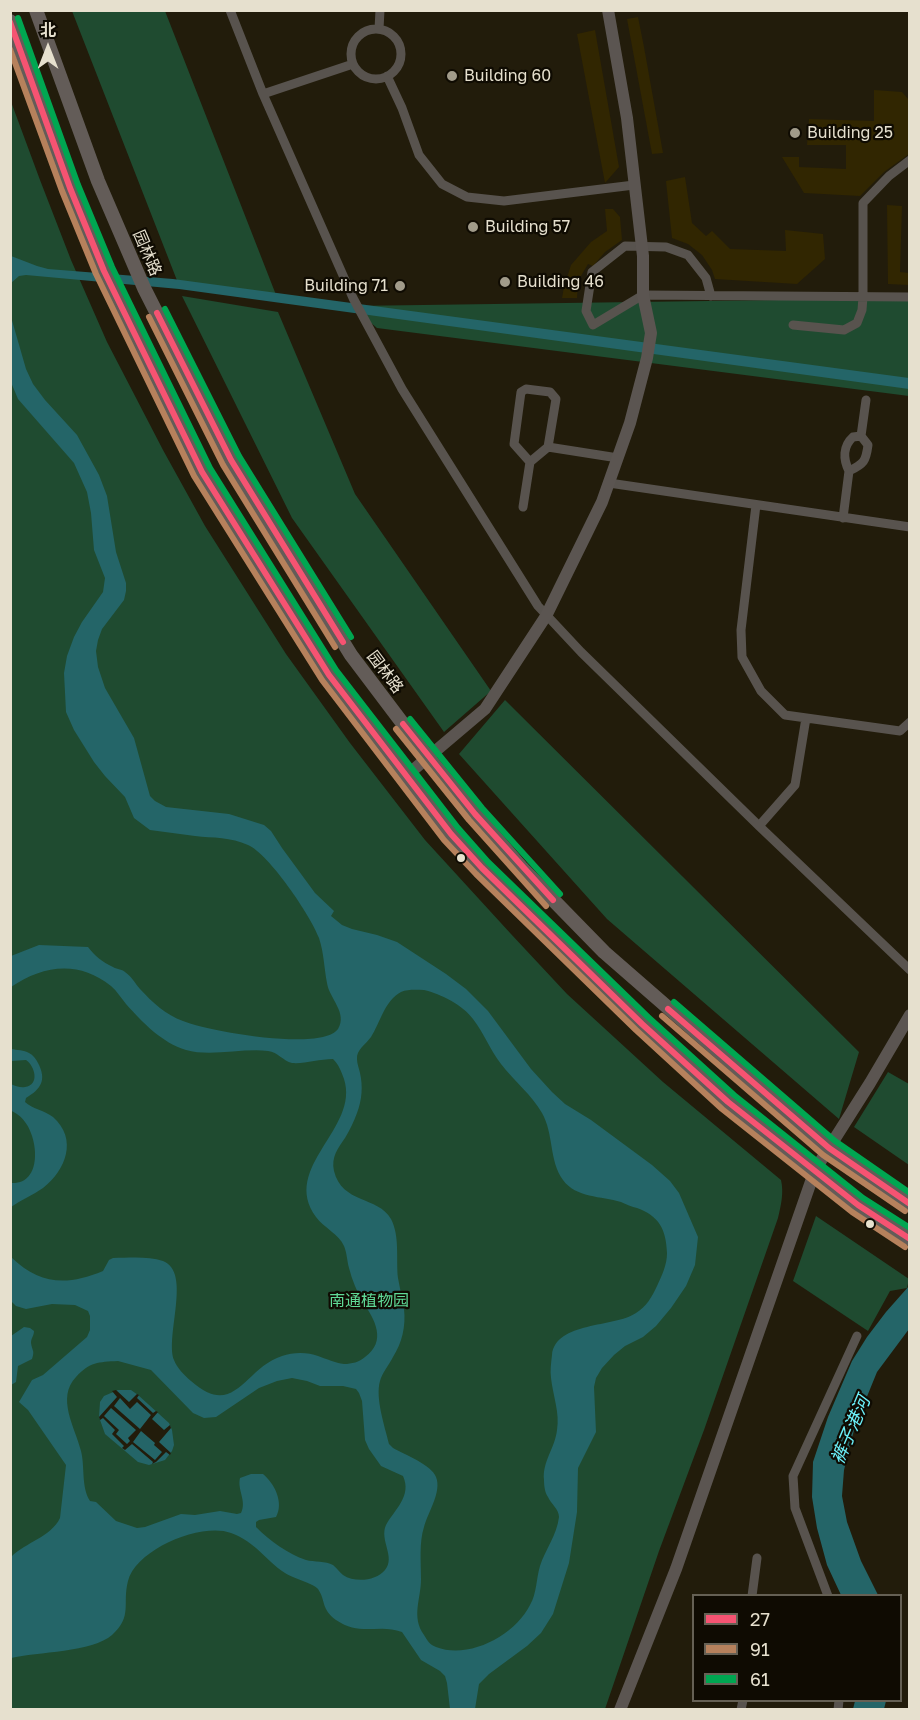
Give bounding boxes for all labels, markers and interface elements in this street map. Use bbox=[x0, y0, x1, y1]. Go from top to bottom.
north arrow bbox=[18, 18, 78, 78]
text: 北 bbox=[40, 20, 56, 40]
place label: Building 60 bbox=[464, 66, 551, 86]
marker: Building 60 bbox=[445, 69, 459, 83]
place label: Building 25 bbox=[807, 123, 893, 143]
marker: Building 25 bbox=[788, 126, 802, 140]
place label: Building 57 bbox=[485, 217, 570, 237]
marker: Building 57 bbox=[466, 220, 480, 234]
street label: 园林路 bbox=[129, 227, 165, 279]
place label: Building 46 bbox=[517, 272, 604, 292]
marker: Building 46 bbox=[498, 275, 512, 289]
place label: Building 71 bbox=[304, 276, 388, 296]
marker: Building 71 bbox=[393, 279, 407, 293]
street label: 园林路 bbox=[363, 647, 407, 697]
unlabelled marker bbox=[455, 852, 467, 864]
unlabelled marker bbox=[864, 1218, 876, 1230]
park label: 南通植物园 bbox=[329, 1291, 409, 1311]
water label: 裤子港河 bbox=[827, 1393, 875, 1467]
legend bbox=[692, 1594, 902, 1702]
text: 27 bbox=[750, 1608, 770, 1630]
text: 91 bbox=[750, 1638, 770, 1660]
text: 61 bbox=[750, 1668, 770, 1690]

